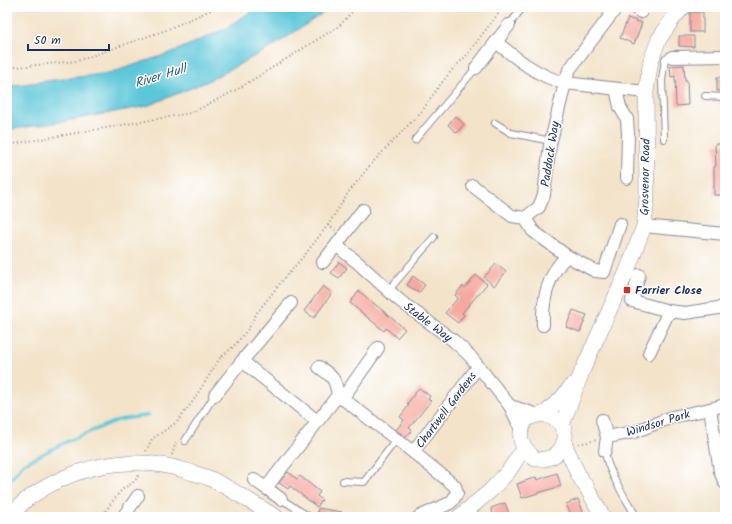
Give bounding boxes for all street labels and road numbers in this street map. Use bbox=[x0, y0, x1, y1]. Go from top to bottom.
street label: Paddock Way bbox=[536, 120, 565, 188]
street label: Grosvenor Road bbox=[635, 137, 656, 216]
street label: Stable Way bbox=[399, 298, 456, 347]
street label: Chartwell Gardens bbox=[411, 368, 482, 453]
street label: Windsor Park bbox=[624, 405, 693, 442]

